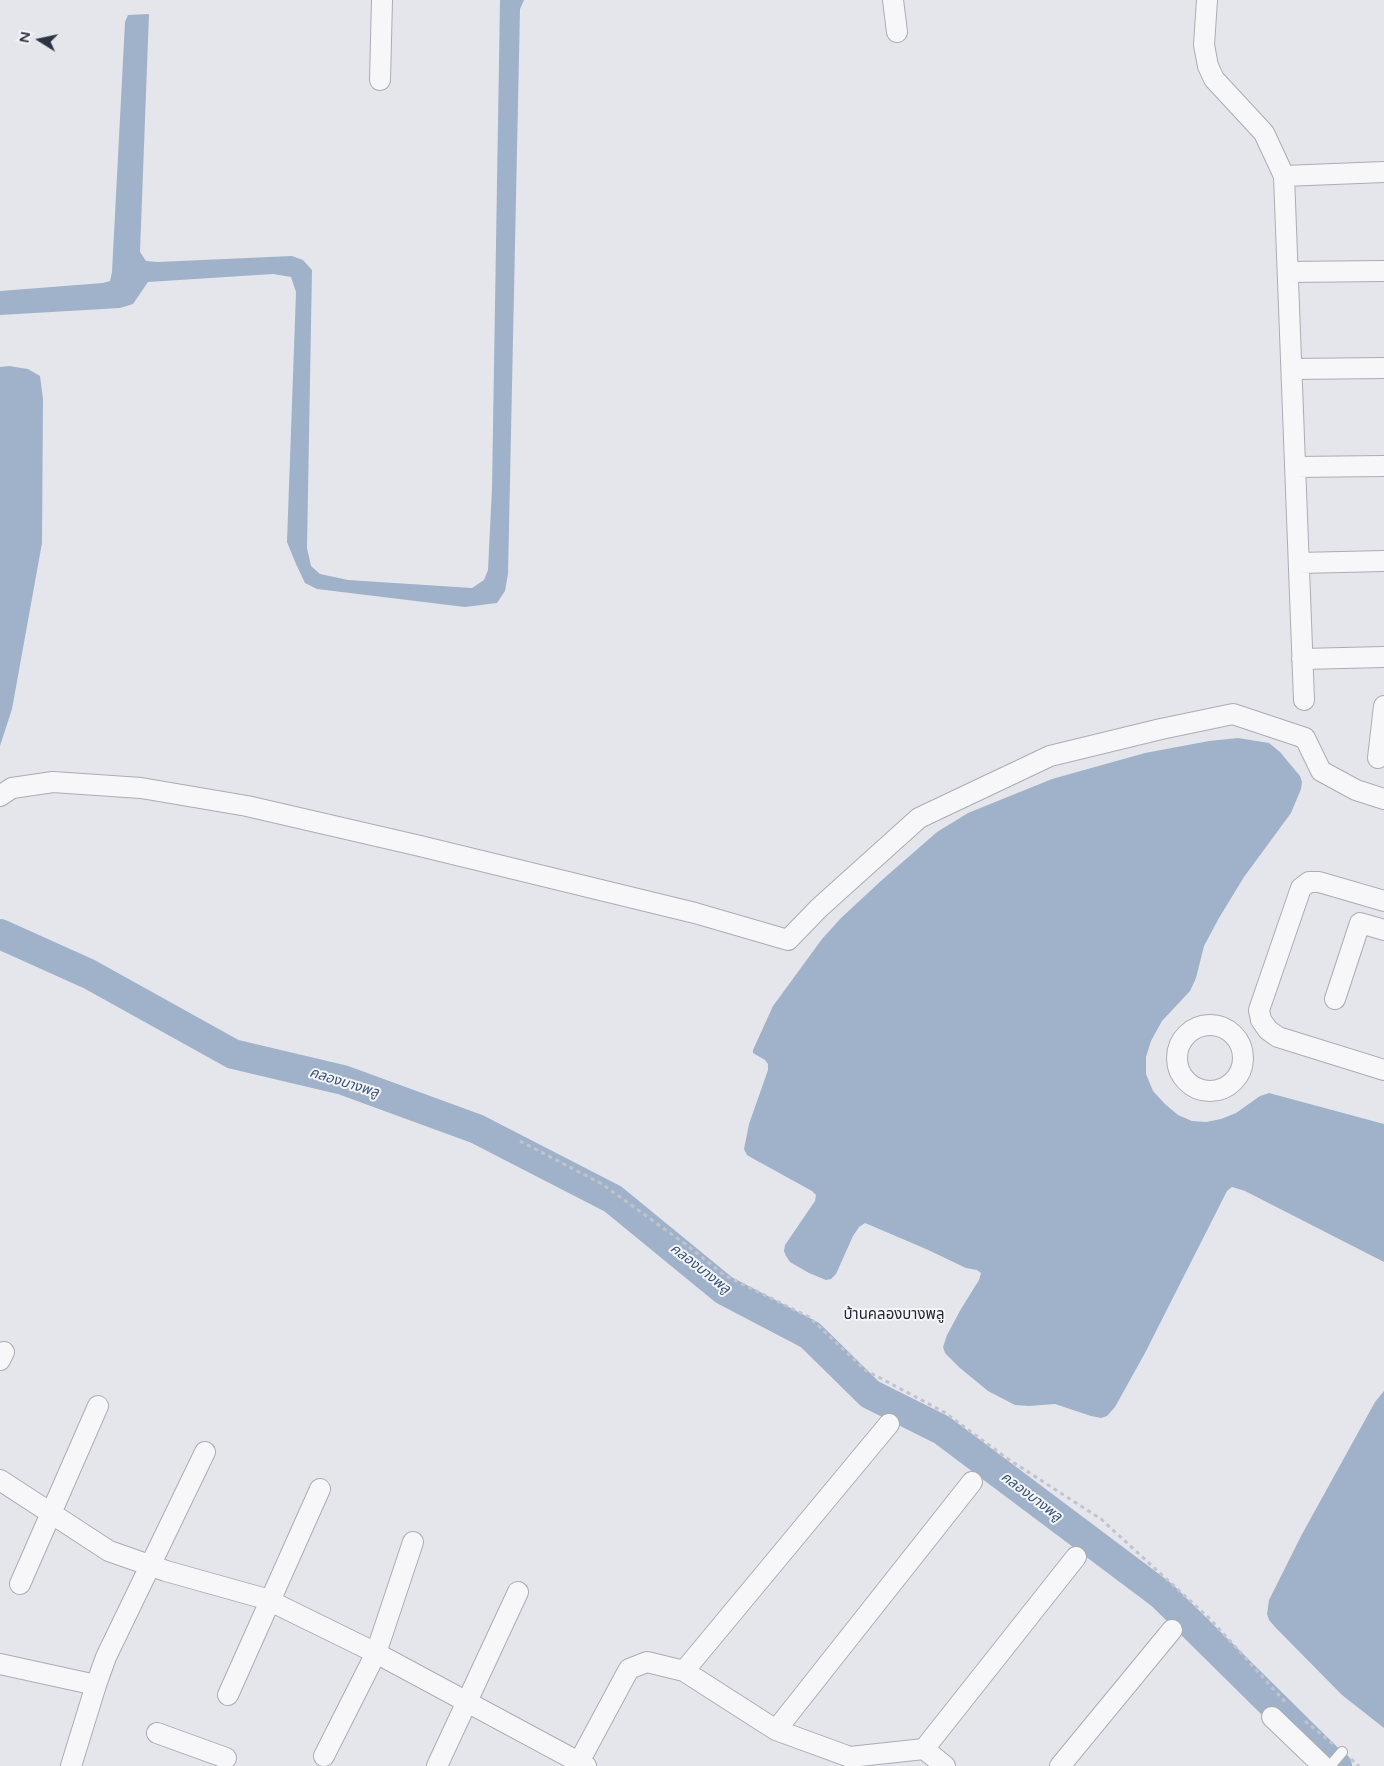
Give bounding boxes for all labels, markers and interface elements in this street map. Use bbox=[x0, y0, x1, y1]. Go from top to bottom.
north arrow bbox=[15, 15, 65, 65]
text: N bbox=[15, 30, 34, 44]
water label: คลองบางพลู bbox=[307, 1065, 381, 1101]
water label: คลองบางพลู bbox=[667, 1240, 733, 1298]
district label: บ้านคลองบางพลู bbox=[844, 1306, 944, 1324]
water label: คลองบางพลู bbox=[997, 1469, 1065, 1525]

